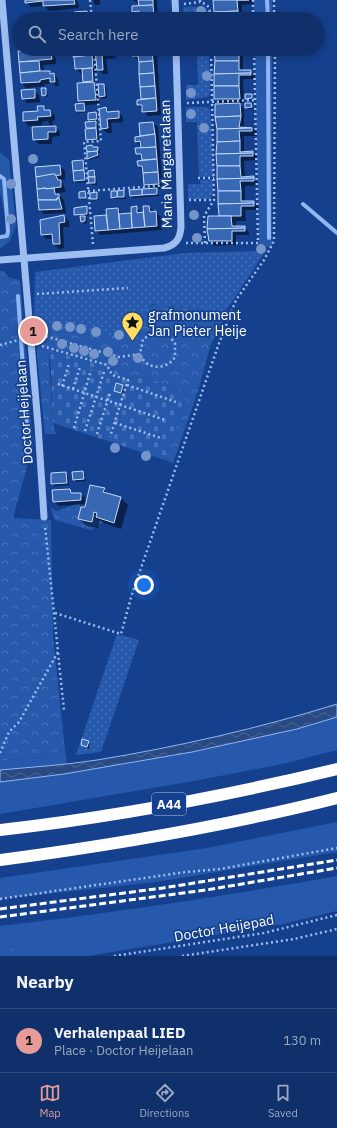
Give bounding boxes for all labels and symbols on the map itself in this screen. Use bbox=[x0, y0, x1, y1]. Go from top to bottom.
street label: Maria Margaretalaan bbox=[156, 100, 176, 228]
place label: grafmonument Jan Pieter Heije bbox=[148, 306, 247, 340]
place icon: grafmonument Jan Pieter Heije bbox=[120, 310, 146, 343]
pin: 1 bbox=[20, 316, 46, 346]
street label: Doctor Heijelaan bbox=[11, 359, 37, 465]
your location bbox=[134, 575, 154, 595]
road number: A44 bbox=[152, 793, 186, 815]
street label: Doctor Heijepad bbox=[173, 910, 275, 946]

